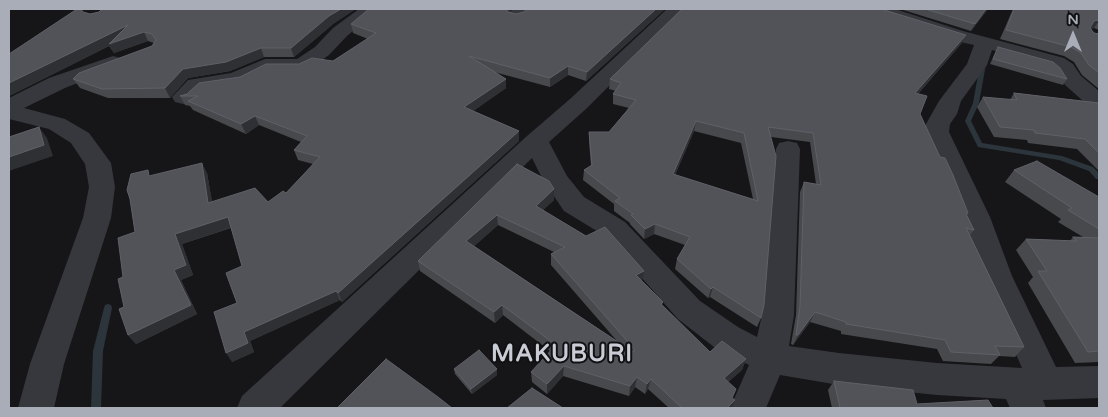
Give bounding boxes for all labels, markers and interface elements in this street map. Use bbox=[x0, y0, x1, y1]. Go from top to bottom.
north arrow bbox=[1048, 10, 1098, 60]
text: N bbox=[1067, 11, 1079, 28]
district label: MAKUBURI bbox=[490, 341, 634, 369]

